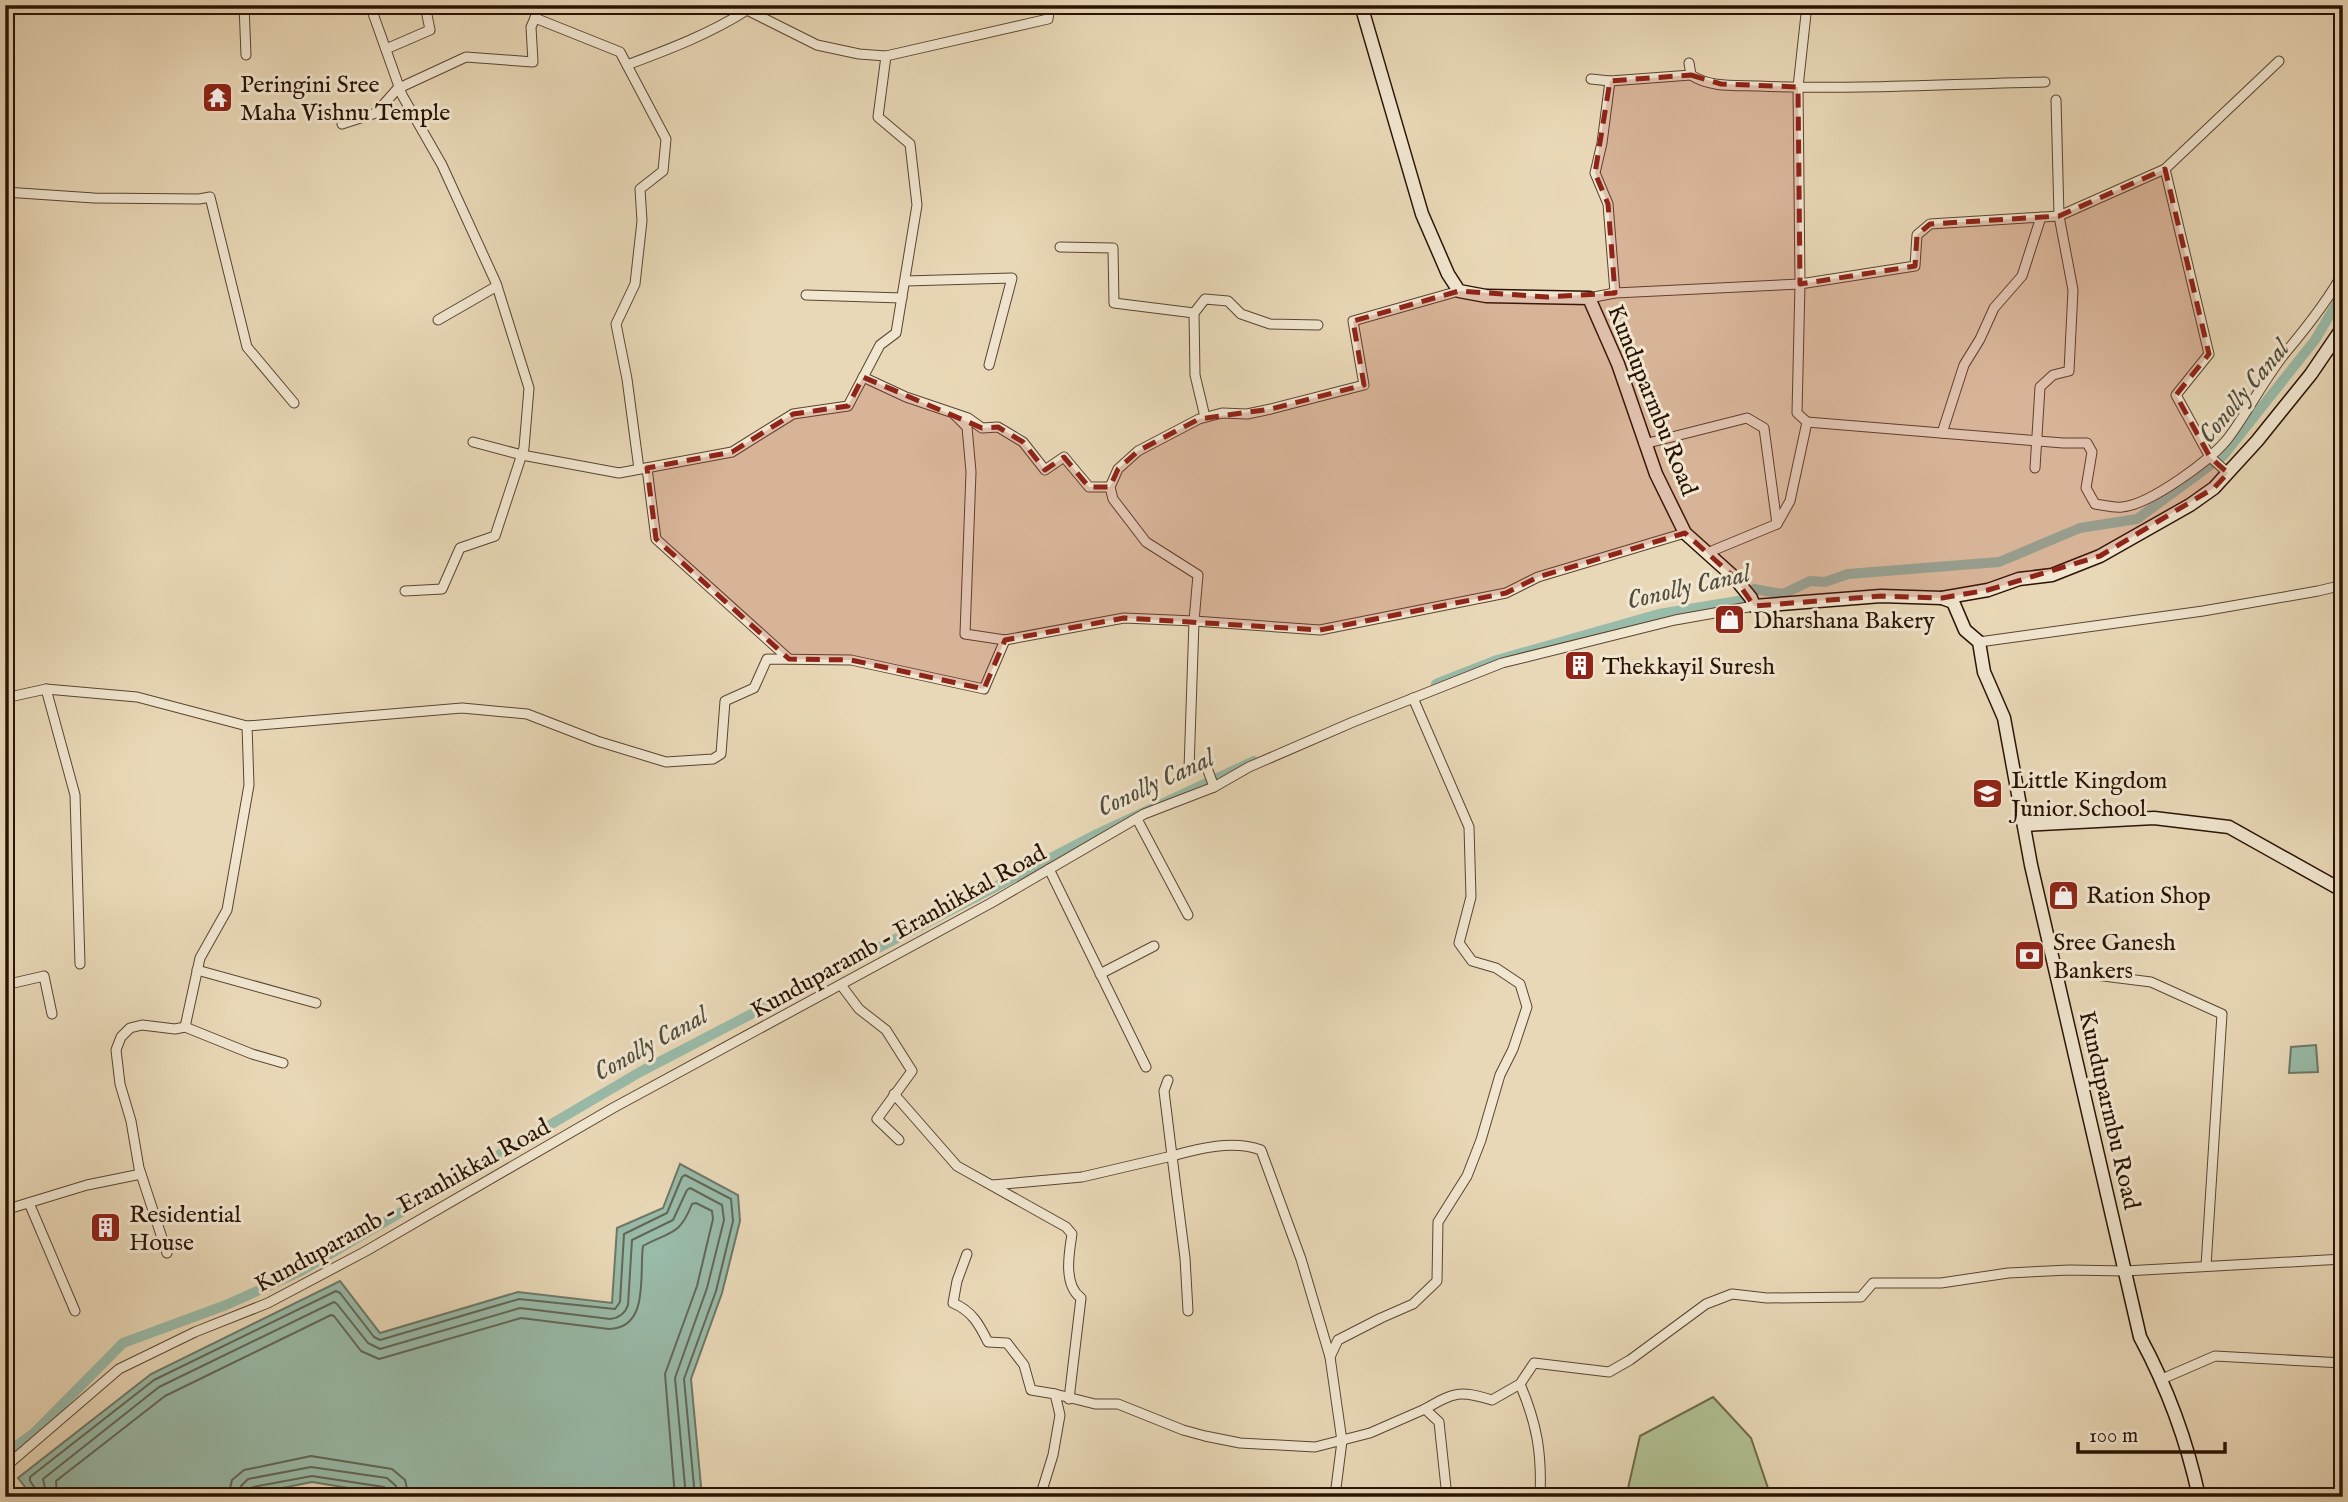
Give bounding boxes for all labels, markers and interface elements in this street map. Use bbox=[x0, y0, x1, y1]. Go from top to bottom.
place label: Peringini Sree Maha Vishnu Temple bbox=[240, 70, 450, 129]
temple icon: Peringini Sree Maha Vishnu Temple bbox=[200, 81, 234, 115]
street label: Kunduparmbu Road bbox=[1599, 301, 1704, 501]
water label: Conolly Canal bbox=[2191, 332, 2298, 451]
water label: Conolly Canal bbox=[1624, 557, 1755, 618]
shop icon: Dharshana Bakery bbox=[1713, 603, 1747, 637]
place label: Dharshana Bakery bbox=[1753, 606, 1935, 637]
building icon: Thekkayil Suresh bbox=[1562, 649, 1596, 683]
place label: Thekkayil Suresh bbox=[1602, 652, 1775, 683]
water label: Conolly Canal bbox=[1092, 741, 1221, 825]
place label: Little Kingdom Junior School bbox=[2008, 766, 2167, 825]
school or university icon: Little Kingdom Junior School bbox=[1971, 777, 2005, 811]
street label: Kunduparamb - Eranhikkal Road bbox=[746, 838, 1052, 1027]
shop icon: Ration Shop bbox=[2046, 878, 2080, 912]
place label: Ration Shop bbox=[2086, 881, 2211, 912]
place label: Sree Ganesh Bankers bbox=[2053, 928, 2176, 987]
bank icon: Sree Ganesh Bankers bbox=[2013, 939, 2047, 973]
water label: Conolly Canal bbox=[588, 999, 715, 1089]
street label: Kunduparmbu Road bbox=[2071, 1008, 2147, 1213]
street label: Kunduparamb - Eranhikkal Road bbox=[250, 1112, 556, 1301]
place label: Residential House bbox=[129, 1200, 241, 1259]
building icon: Residential House bbox=[89, 1211, 123, 1245]
scale bar bbox=[2078, 1411, 2226, 1455]
text: 100 m bbox=[2089, 1423, 2138, 1450]

